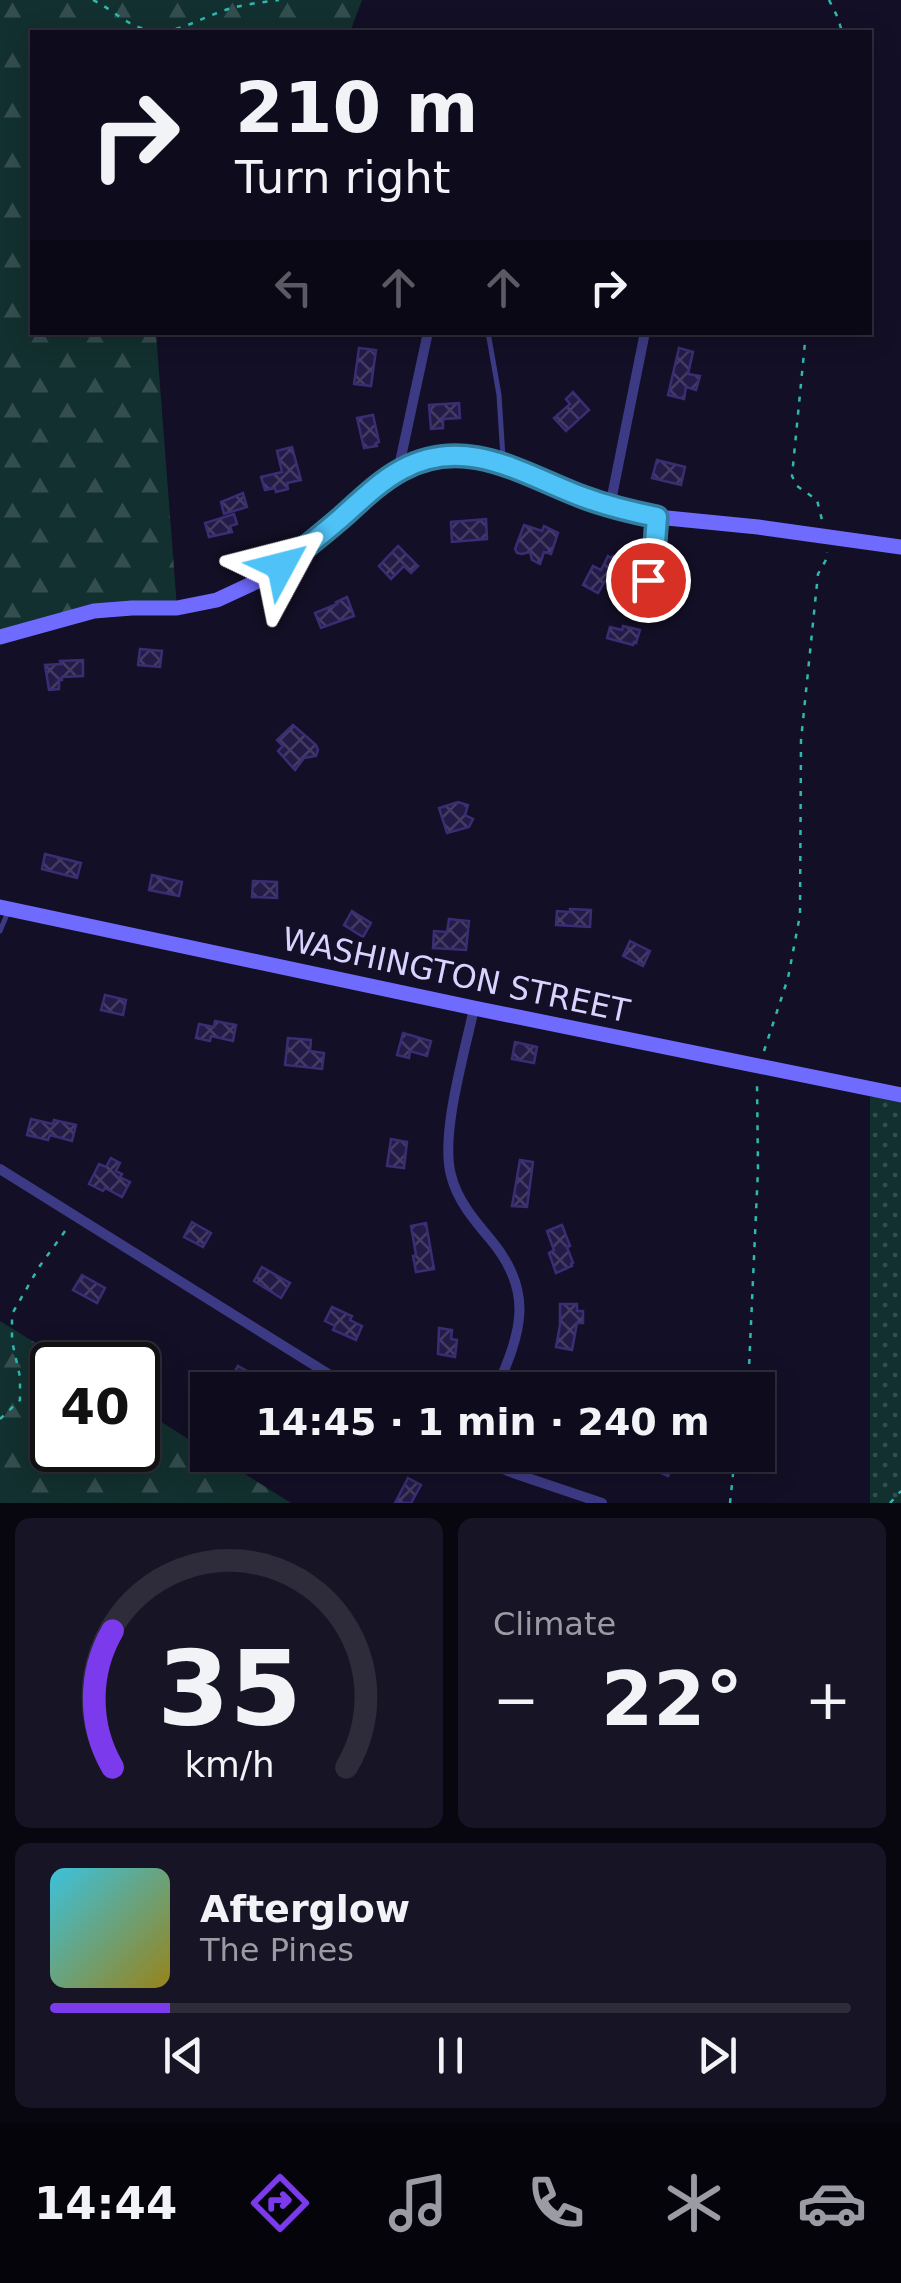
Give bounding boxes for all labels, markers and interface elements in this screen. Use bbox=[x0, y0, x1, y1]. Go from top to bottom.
text: 210 m bbox=[235, 67, 478, 149]
icon: right bbox=[70, 70, 200, 200]
text: Turn right bbox=[235, 151, 450, 204]
icon: left bbox=[266, 260, 321, 315]
icon: ahead bbox=[371, 260, 426, 315]
icon: ahead bbox=[476, 260, 531, 315]
icon: right bbox=[581, 260, 636, 315]
position arrow bbox=[229, 514, 333, 618]
pin bbox=[606, 538, 691, 623]
icon: arrive bbox=[621, 553, 676, 608]
street label: WASHINGTON STREET bbox=[279, 920, 634, 1030]
speed limit sign: 40 bbox=[30, 1342, 160, 1472]
text: 14:45 · 1 min · 240 m bbox=[255, 1400, 710, 1444]
text: Climate bbox=[493, 1605, 616, 1643]
text: 35 bbox=[157, 1628, 301, 1750]
text: 22° bbox=[601, 1655, 743, 1743]
text: − bbox=[493, 1668, 539, 1732]
text: + bbox=[805, 1668, 851, 1732]
text: km/h bbox=[184, 1744, 274, 1785]
text: Afterglow bbox=[200, 1887, 410, 1931]
text: The Pines bbox=[200, 1931, 354, 1969]
icon: previous bbox=[156, 2028, 211, 2083]
icon: pause bbox=[423, 2028, 478, 2083]
icon: next bbox=[690, 2028, 745, 2083]
icon: directions bbox=[245, 2168, 315, 2238]
icon: music bbox=[383, 2168, 453, 2238]
icon: phone bbox=[521, 2168, 591, 2238]
icon: climate bbox=[659, 2168, 729, 2238]
icon: car bbox=[797, 2168, 867, 2238]
text: 14:44 bbox=[34, 2177, 177, 2230]

